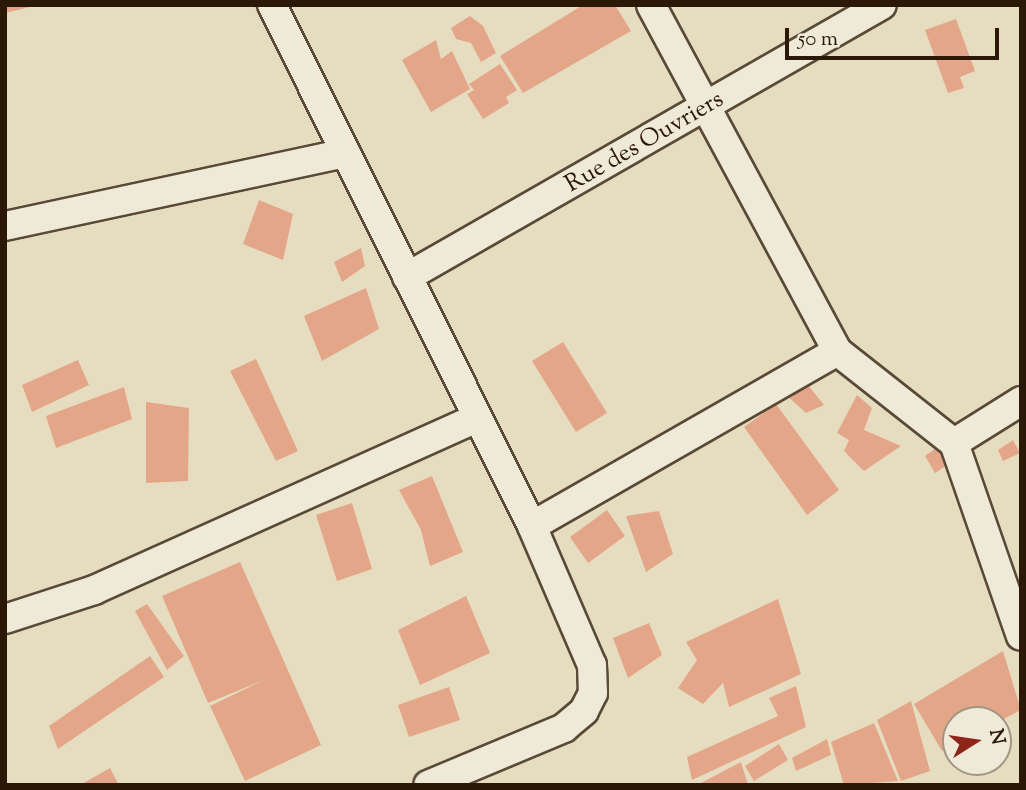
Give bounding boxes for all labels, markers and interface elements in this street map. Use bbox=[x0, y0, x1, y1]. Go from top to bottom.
scale bar bbox=[788, 14, 1002, 58]
text: 50 m bbox=[798, 25, 838, 55]
street label: Rue des Ouvriers bbox=[561, 86, 729, 200]
north arrow bbox=[942, 706, 1012, 776]
text: N bbox=[981, 727, 1011, 747]

